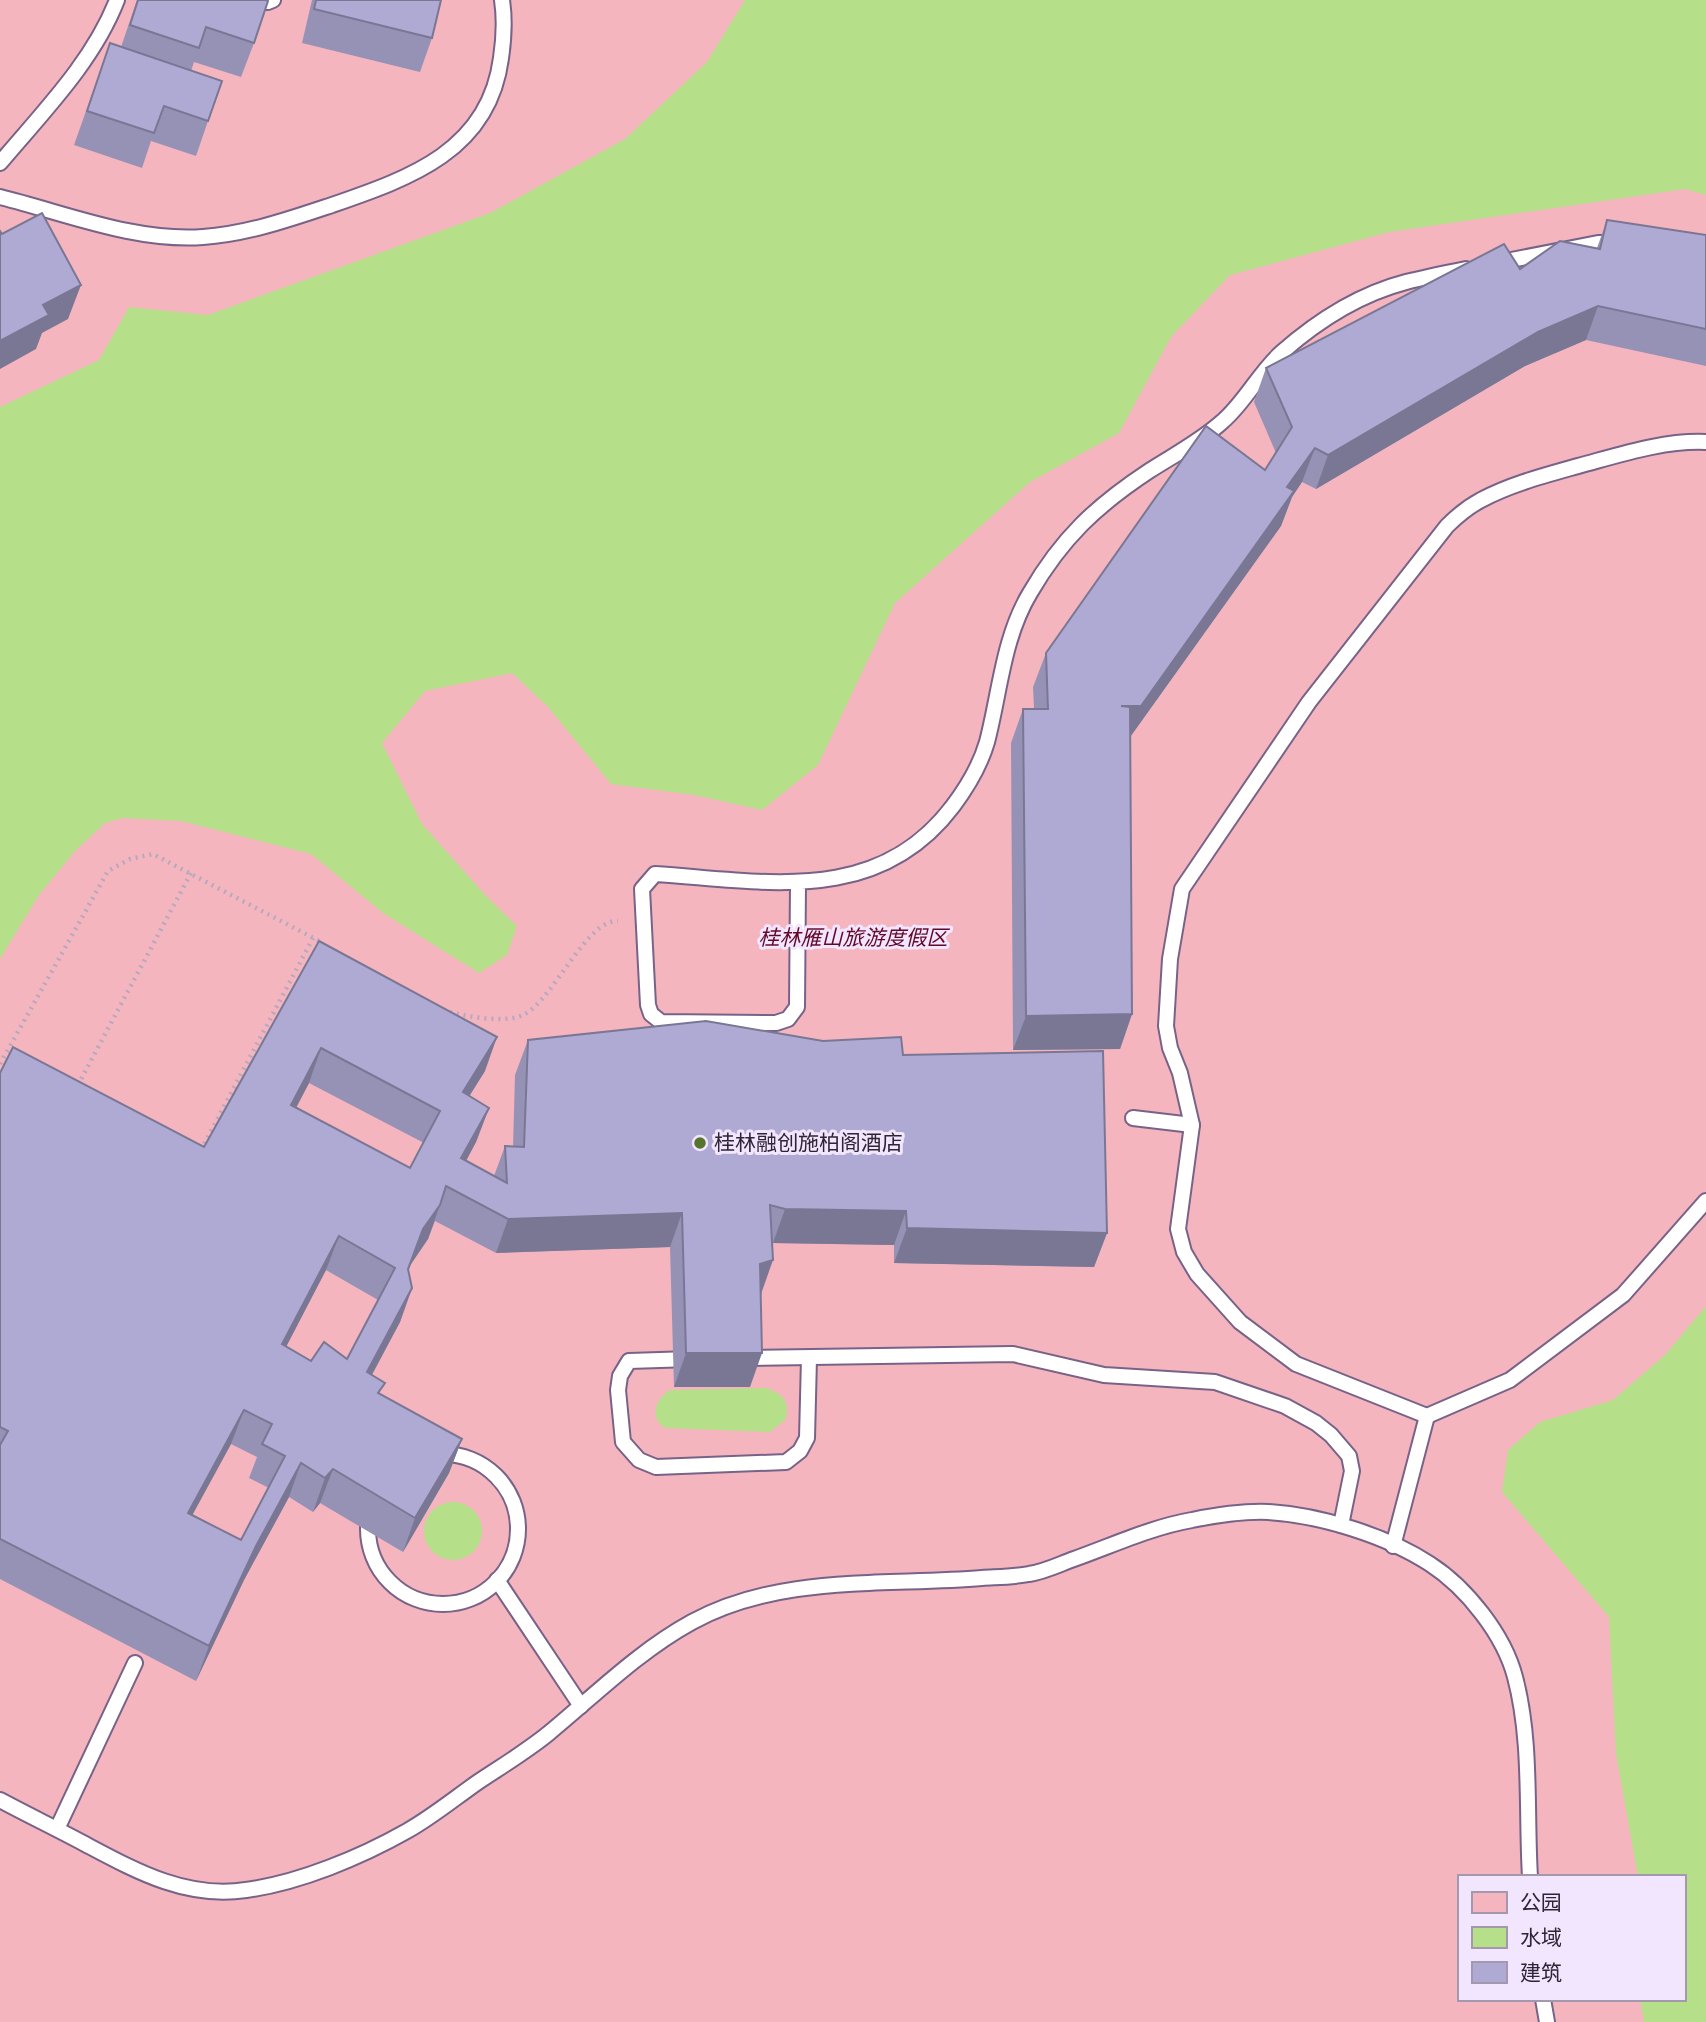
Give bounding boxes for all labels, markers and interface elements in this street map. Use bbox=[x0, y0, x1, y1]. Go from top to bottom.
park label: 桂林雁山旅游度假区 bbox=[759, 923, 950, 951]
place label: 桂林融创施柏阁酒店 bbox=[714, 1128, 903, 1156]
marker: 桂林融创施柏阁酒店 bbox=[692, 1135, 708, 1151]
legend bbox=[1458, 1875, 1685, 2001]
text: 公园 bbox=[1520, 1888, 1562, 1916]
text: 水域 bbox=[1520, 1923, 1562, 1951]
text: 建筑 bbox=[1520, 1958, 1562, 1986]

